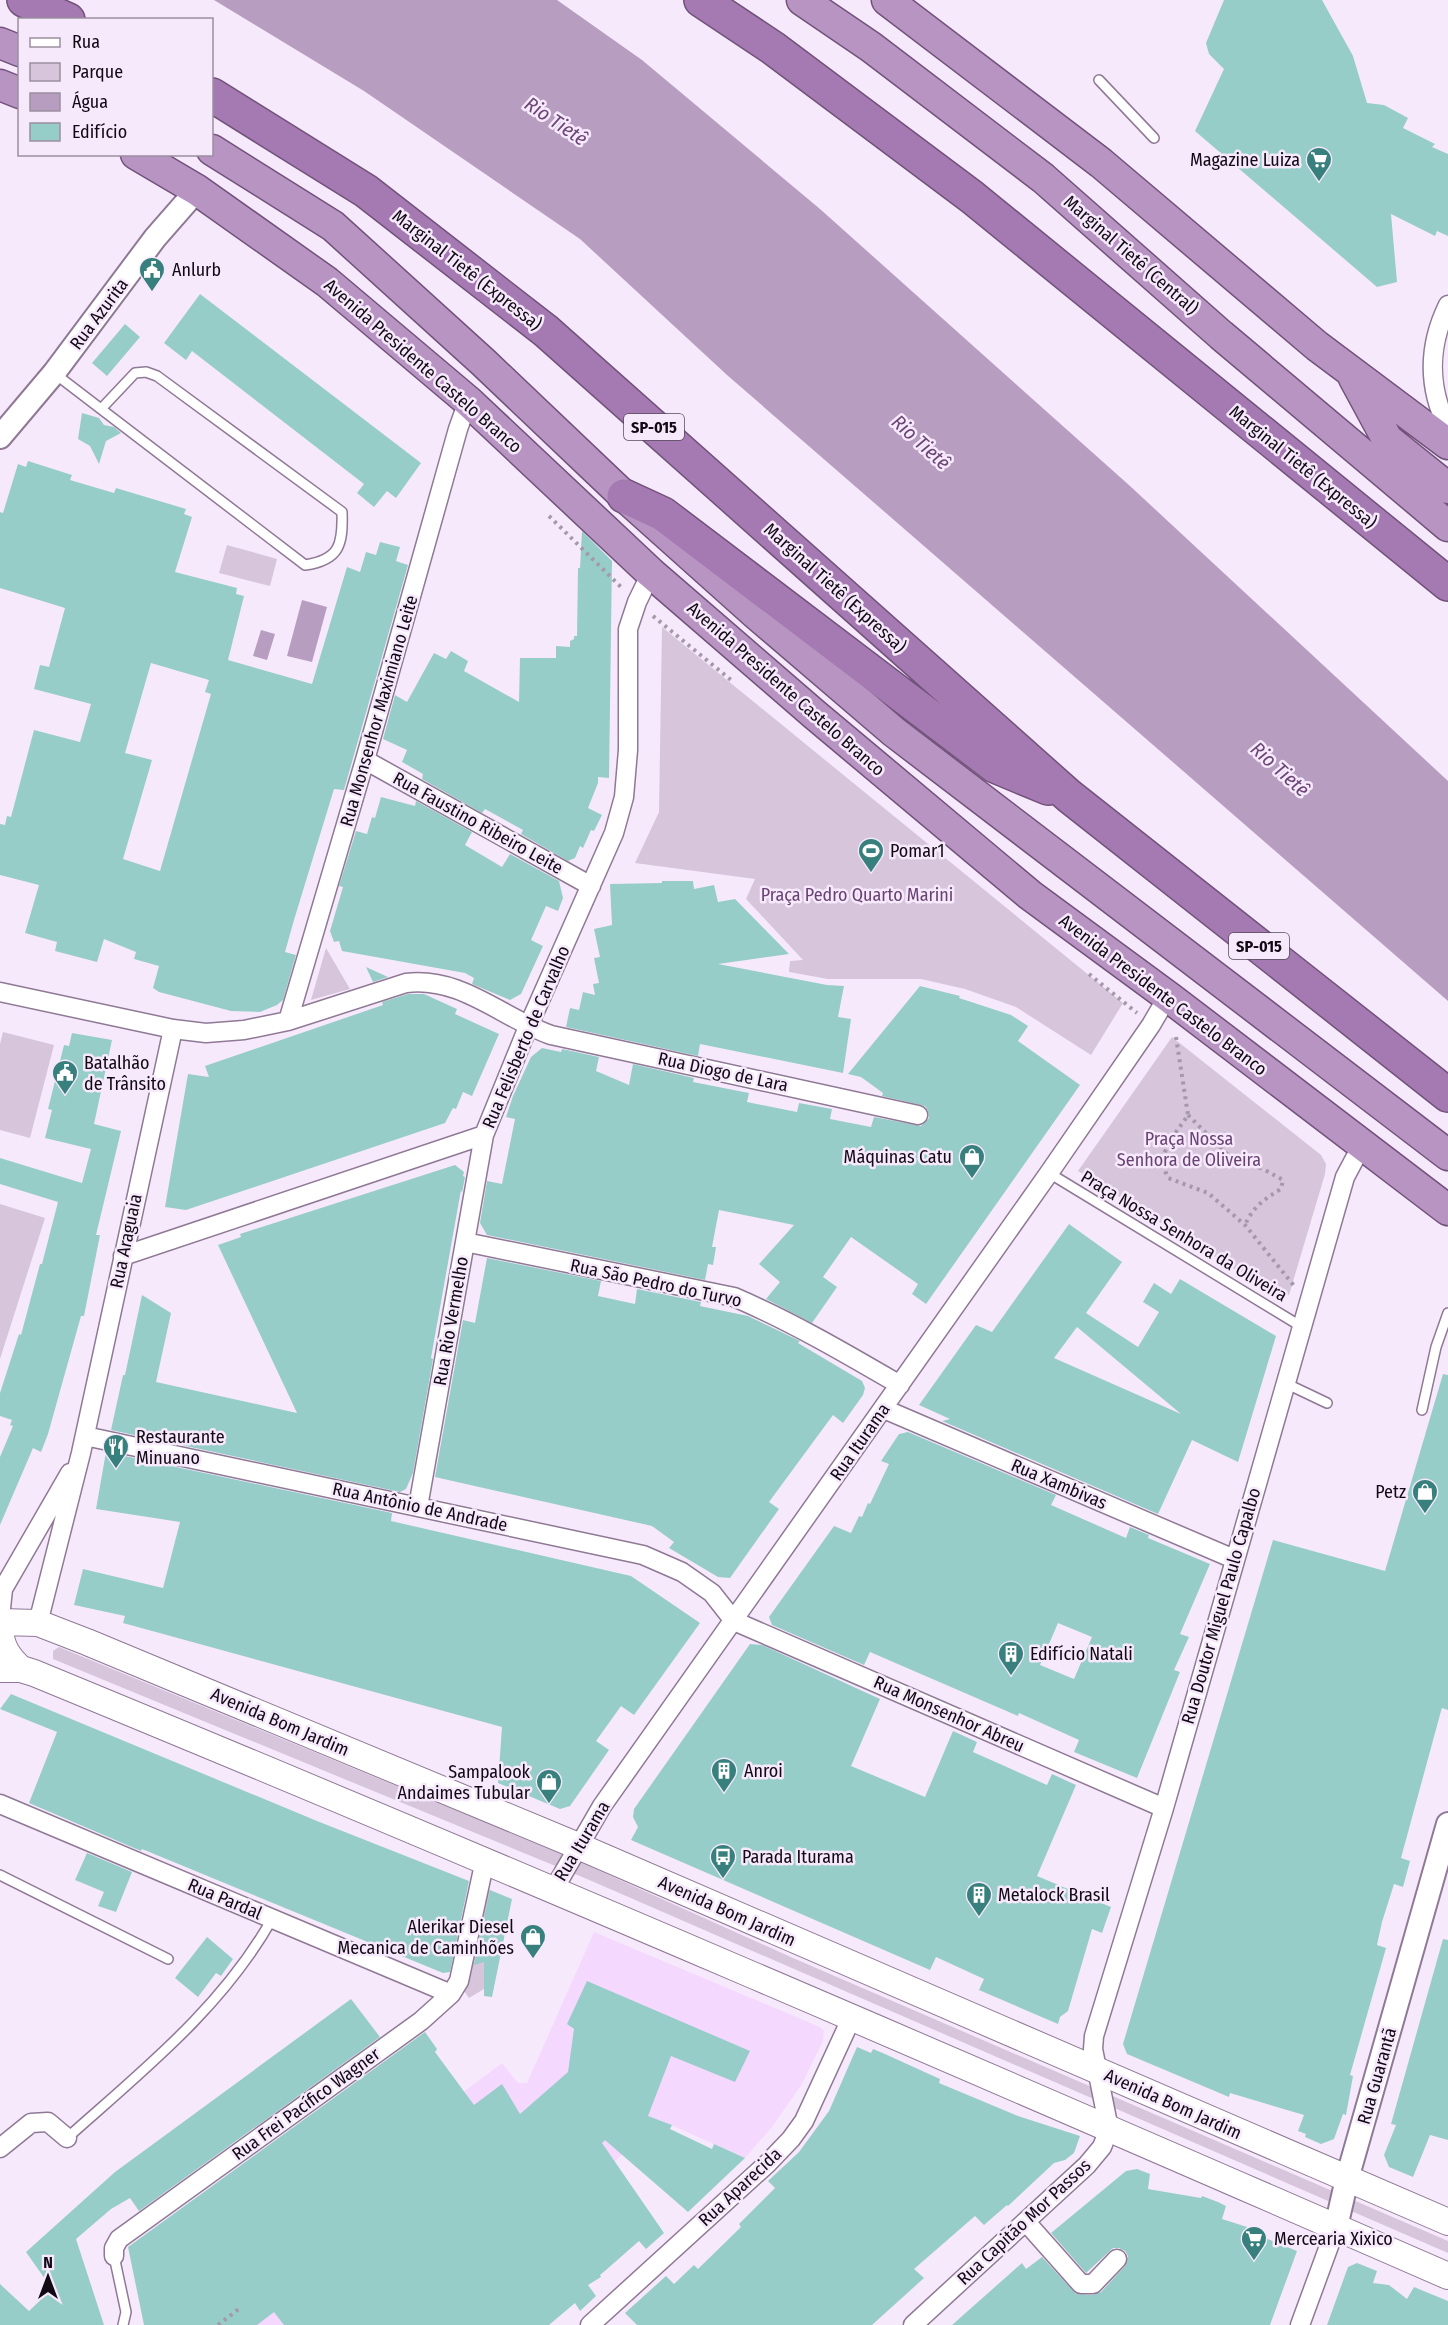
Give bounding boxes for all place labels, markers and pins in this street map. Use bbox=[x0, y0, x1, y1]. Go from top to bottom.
supermarket icon: Magazine Luiza bbox=[1304, 145, 1334, 183]
place label: Magazine Luiza bbox=[1190, 149, 1300, 171]
public building icon: Anlurb bbox=[137, 255, 167, 293]
place label: Anlurb bbox=[172, 259, 221, 281]
sports icon: Pomar1 bbox=[856, 836, 886, 874]
place label: Pomar1 bbox=[890, 840, 945, 862]
place label: Batalhão de Trânsito bbox=[84, 1052, 166, 1095]
public building icon: Batalhão de Trânsito bbox=[50, 1058, 80, 1096]
shop icon: Máquinas Catu bbox=[957, 1142, 987, 1180]
place label: Máquinas Catu bbox=[844, 1146, 952, 1168]
place label: Restaurante Minuano bbox=[136, 1426, 225, 1469]
restaurant icon: Restaurante Minuano bbox=[101, 1432, 131, 1470]
shop icon: Petz bbox=[1410, 1477, 1440, 1515]
place label: Petz bbox=[1375, 1481, 1406, 1503]
building icon: Edifício Natali bbox=[996, 1639, 1026, 1677]
place label: Edifício Natali bbox=[1030, 1643, 1133, 1665]
building icon: Anroi bbox=[709, 1756, 739, 1794]
place label: Anroi bbox=[744, 1760, 783, 1782]
place label: Sampalook Andaimes Tubular bbox=[398, 1761, 531, 1804]
shop icon: Sampalook Andaimes Tubular bbox=[534, 1767, 564, 1805]
bus stop icon: Parada Iturama bbox=[708, 1842, 738, 1880]
place label: Parada Iturama bbox=[742, 1846, 854, 1868]
building icon: Metalock Brasil bbox=[964, 1880, 994, 1918]
place label: Metalock Brasil bbox=[998, 1884, 1110, 1906]
place label: Alerikar Diesel Mecanica de Caminhões bbox=[337, 1916, 514, 1959]
shop icon: Alerikar Diesel Mecanica de Caminhões bbox=[518, 1922, 548, 1960]
supermarket icon: Mercearia Xixico bbox=[1239, 2224, 1269, 2262]
place label: Mercearia Xixico bbox=[1274, 2228, 1393, 2250]

